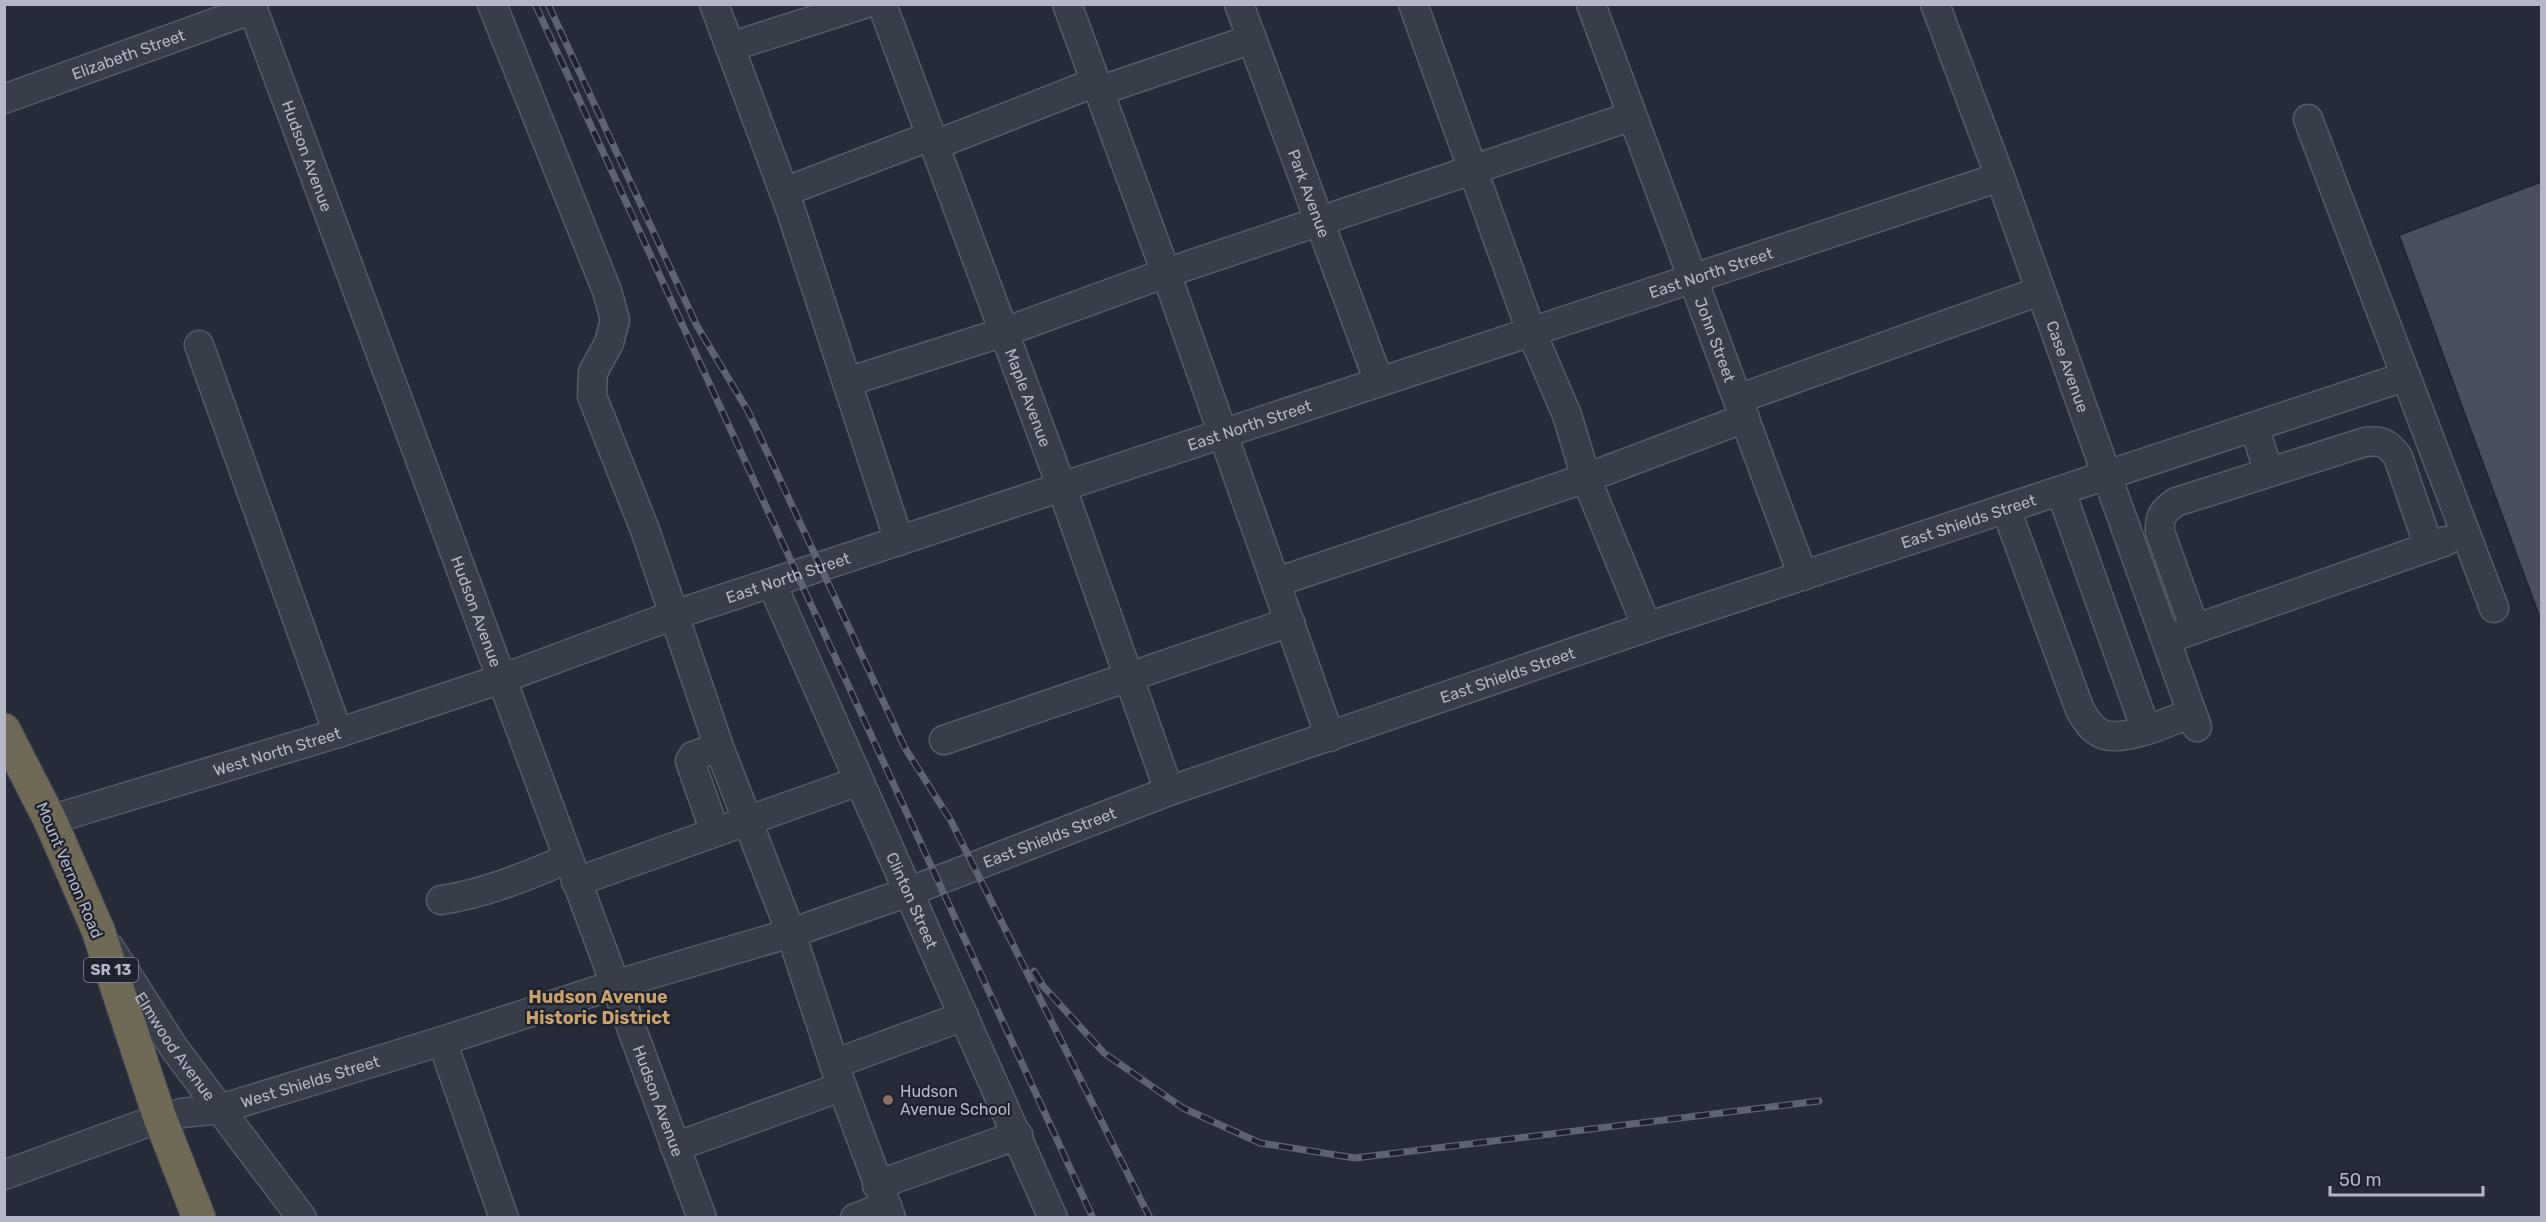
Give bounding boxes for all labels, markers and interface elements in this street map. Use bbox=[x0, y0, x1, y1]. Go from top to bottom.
street label: Elizabeth Street bbox=[69, 25, 188, 84]
street label: Hudson Avenue bbox=[278, 98, 336, 214]
street label: Park Avenue bbox=[1284, 147, 1334, 240]
street label: East North Street bbox=[1647, 244, 1776, 302]
street label: John Street bbox=[1691, 295, 1739, 385]
street label: Case Avenue bbox=[2042, 318, 2093, 415]
street label: Maple Avenue bbox=[1001, 346, 1055, 450]
street label: East North Street bbox=[1185, 396, 1314, 455]
street label: East Shields Street bbox=[1898, 490, 2039, 553]
street label: East North Street bbox=[724, 549, 853, 607]
street label: Hudson Avenue bbox=[447, 553, 506, 670]
street label: East Shields Street bbox=[1438, 643, 1577, 707]
street label: West North Street bbox=[211, 724, 343, 780]
street label: Mount Vernon Road bbox=[32, 799, 107, 941]
street label: East Shields Street bbox=[980, 803, 1119, 872]
street label: Clinton Street bbox=[882, 849, 941, 952]
road number: SR 13 bbox=[84, 958, 138, 982]
district label: Hudson Avenue Historic District bbox=[526, 986, 670, 1029]
street label: Elmwood Avenue bbox=[131, 989, 219, 1105]
street label: Hudson Avenue bbox=[629, 1043, 687, 1159]
street label: West Shields Street bbox=[238, 1052, 382, 1112]
place label: Hudson Avenue School bbox=[900, 1082, 1011, 1119]
marker: Hudson Avenue School bbox=[881, 1093, 895, 1107]
scale bar bbox=[2330, 1159, 2483, 1197]
text: 50 m bbox=[2339, 1169, 2382, 1191]

